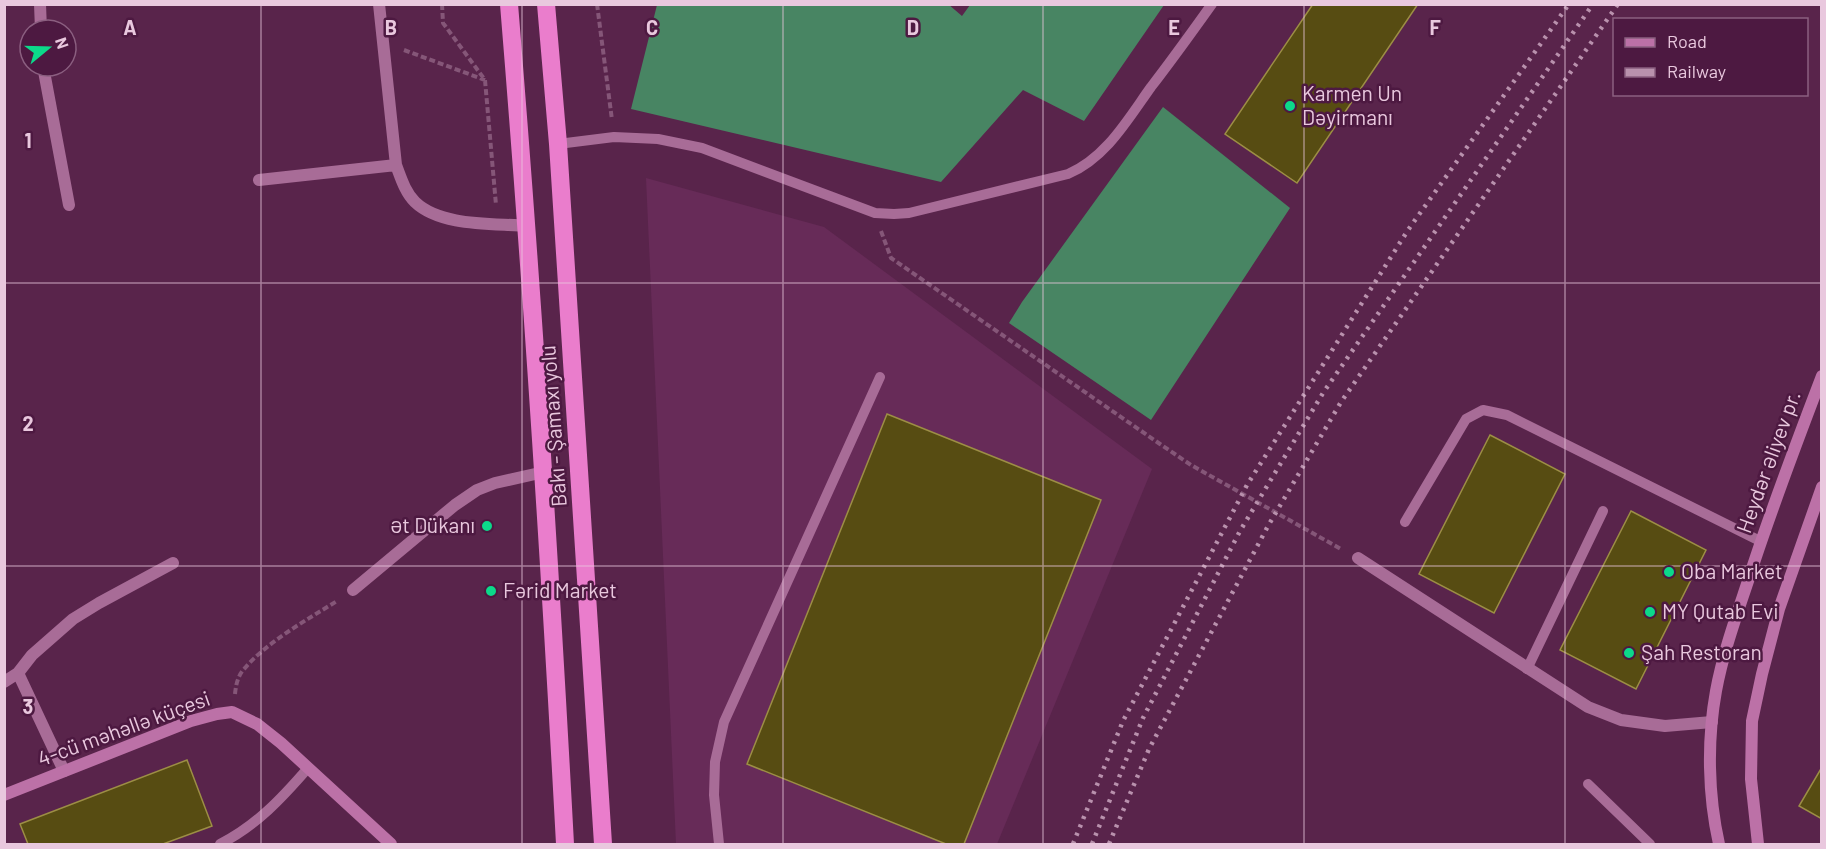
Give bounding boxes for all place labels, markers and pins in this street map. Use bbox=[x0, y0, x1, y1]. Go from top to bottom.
place label: Karmen Un Dəyirmanı bbox=[1302, 80, 1402, 129]
marker: Karmen Un Dəyirmanı bbox=[1283, 99, 1297, 113]
place label: Ət Dükanı bbox=[390, 512, 475, 537]
marker: Ət Dükanı bbox=[480, 519, 494, 533]
place label: Oba Market bbox=[1681, 558, 1783, 583]
marker: Oba Market bbox=[1662, 565, 1676, 579]
place label: Fərid Market bbox=[503, 577, 617, 602]
marker: Fərid Market bbox=[484, 584, 498, 598]
place label: MY Qutab Evi bbox=[1662, 598, 1779, 623]
marker: MY Qutab Evi bbox=[1643, 605, 1657, 619]
place label: Şah Restoran bbox=[1641, 639, 1762, 664]
marker: Şah Restoran bbox=[1622, 646, 1636, 660]

